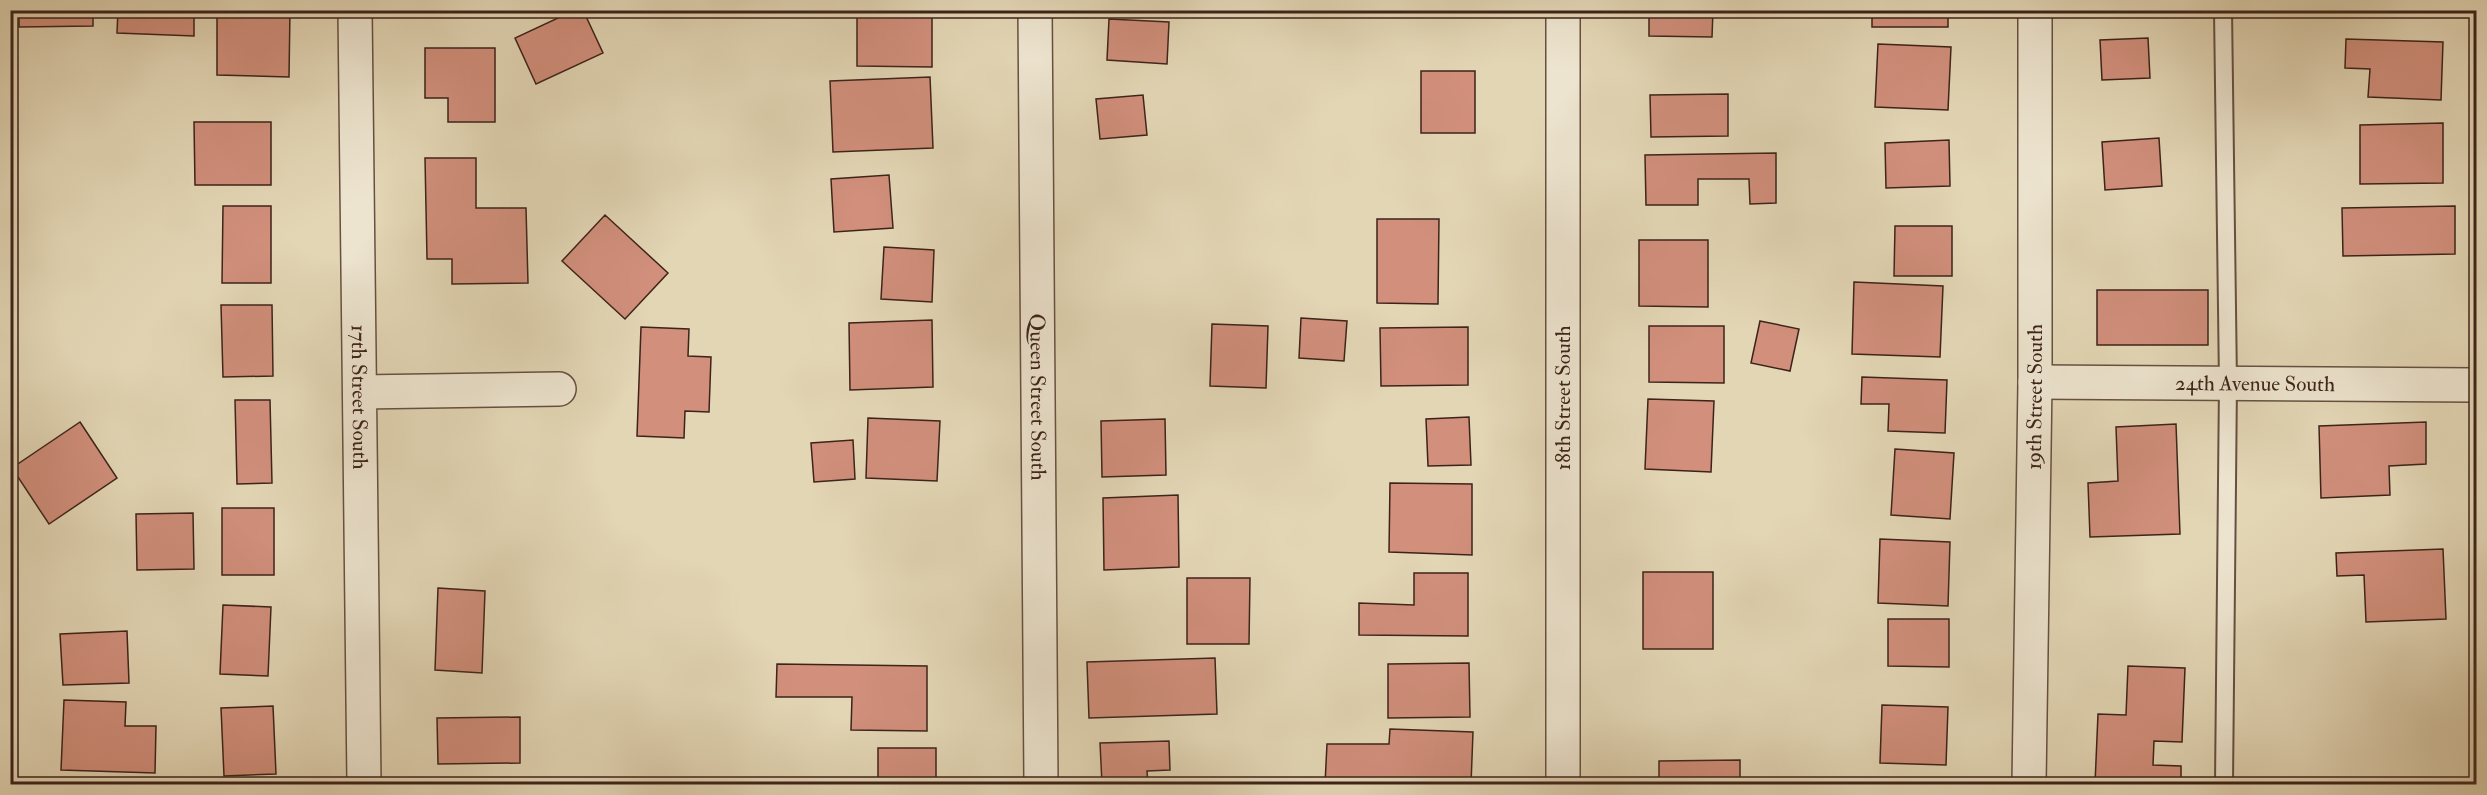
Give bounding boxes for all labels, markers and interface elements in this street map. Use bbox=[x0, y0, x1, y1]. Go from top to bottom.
street label: Queen Street South bbox=[1023, 313, 1052, 481]
street label: 17th Street South bbox=[345, 324, 373, 470]
street label: 19th Street South bbox=[2021, 324, 2049, 470]
street label: 18th Street South bbox=[1550, 325, 1577, 471]
street label: 24th Avenue South bbox=[2175, 370, 2335, 398]

